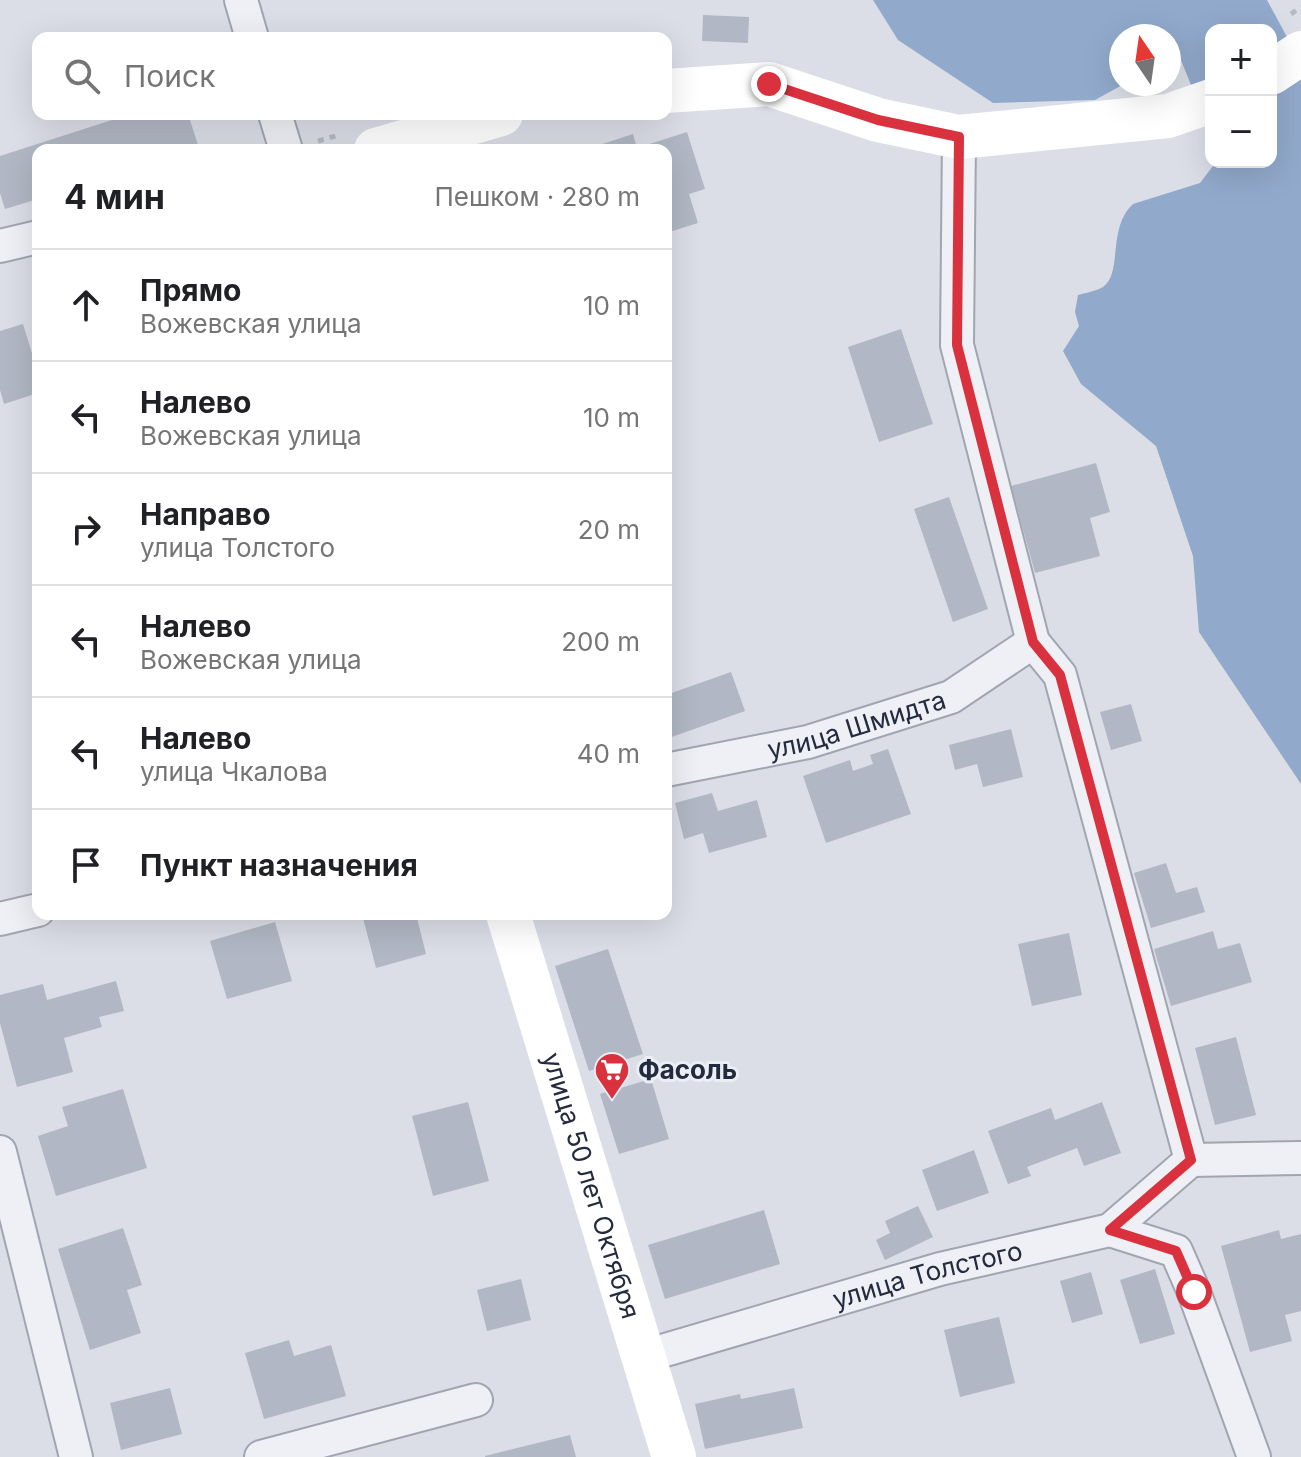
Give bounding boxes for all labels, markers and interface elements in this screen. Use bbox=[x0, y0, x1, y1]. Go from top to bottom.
north arrow bbox=[1109, 24, 1181, 96]
map controls bbox=[1205, 24, 1277, 168]
button: + bbox=[1205, 24, 1277, 96]
search box bbox=[32, 32, 672, 120]
icon: search bbox=[60, 54, 104, 98]
text: Поиск bbox=[124, 58, 215, 94]
route end bbox=[751, 66, 787, 102]
button: − bbox=[1205, 96, 1277, 168]
text: 4 мин bbox=[64, 176, 165, 217]
text: Пешком · 280 m bbox=[434, 181, 640, 212]
text: Прямо bbox=[140, 272, 241, 308]
icon: ahead bbox=[64, 283, 108, 327]
text: 10 m bbox=[583, 290, 640, 321]
text: Вожевская улица bbox=[140, 308, 362, 339]
text: Налево bbox=[140, 384, 252, 420]
icon: left bbox=[64, 395, 108, 439]
text: 10 m bbox=[583, 402, 640, 433]
text: Вожевская улица bbox=[140, 420, 362, 451]
text: Направо bbox=[140, 496, 271, 532]
icon: right bbox=[64, 507, 108, 551]
text: 20 m bbox=[578, 514, 640, 545]
text: улица Толстого bbox=[140, 532, 335, 563]
text: Налево bbox=[140, 608, 252, 644]
icon: left bbox=[64, 619, 108, 663]
text: 200 m bbox=[561, 626, 640, 657]
text: Вожевская улица bbox=[140, 644, 362, 675]
street label: улица Шмидта bbox=[765, 684, 949, 765]
text: Налево bbox=[140, 720, 252, 756]
icon: left bbox=[64, 731, 108, 775]
text: 40 m bbox=[577, 738, 640, 769]
text: улица Чкалова bbox=[140, 756, 328, 787]
icon: arrive bbox=[64, 843, 108, 887]
text: Пункт назначения bbox=[140, 847, 418, 883]
street label: улица 50 лет Октября bbox=[536, 1049, 647, 1322]
supermarket icon: Фасоль bbox=[593, 1051, 631, 1101]
place label: Фасоль bbox=[638, 1054, 737, 1085]
street label: улица Толстого bbox=[829, 1235, 1025, 1315]
route start bbox=[1176, 1274, 1212, 1310]

